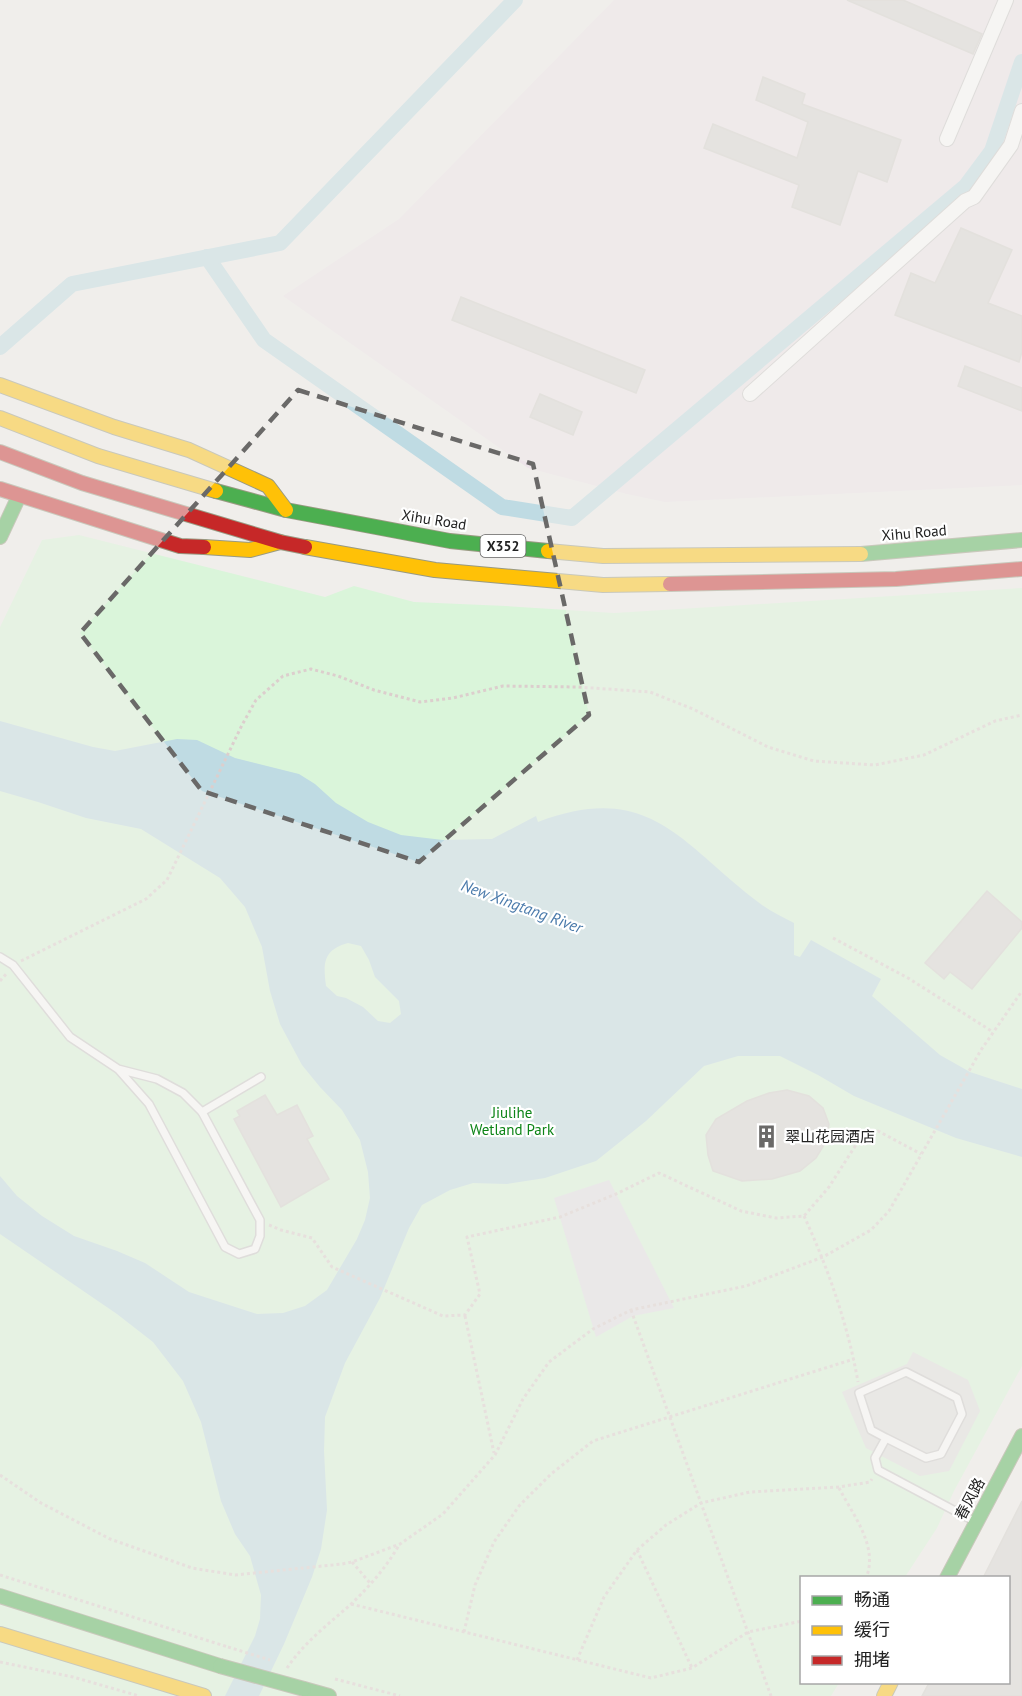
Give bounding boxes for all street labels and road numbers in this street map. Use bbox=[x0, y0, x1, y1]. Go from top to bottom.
street label: Xihu Road bbox=[400, 505, 468, 534]
street label: Xihu Road bbox=[881, 520, 947, 545]
road number: X352 bbox=[480, 535, 526, 557]
street label: 春风路 bbox=[951, 1474, 989, 1523]

